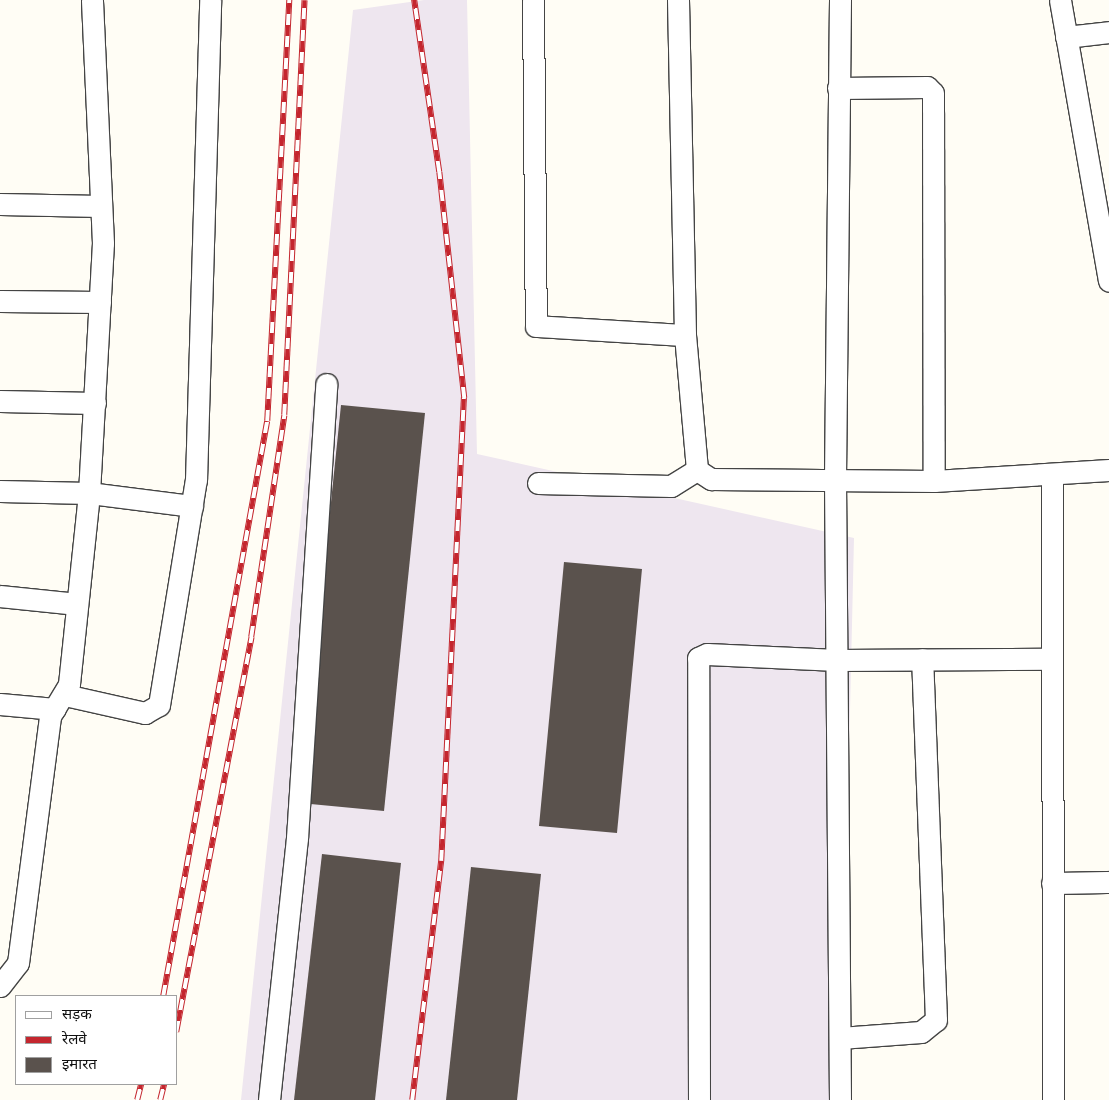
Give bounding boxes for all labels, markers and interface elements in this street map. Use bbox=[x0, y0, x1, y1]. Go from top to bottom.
legend bbox=[15, 995, 178, 1085]
text: सड़क bbox=[62, 1004, 92, 1023]
text: रेलवे bbox=[62, 1029, 87, 1048]
text: इमारत bbox=[62, 1054, 97, 1073]

